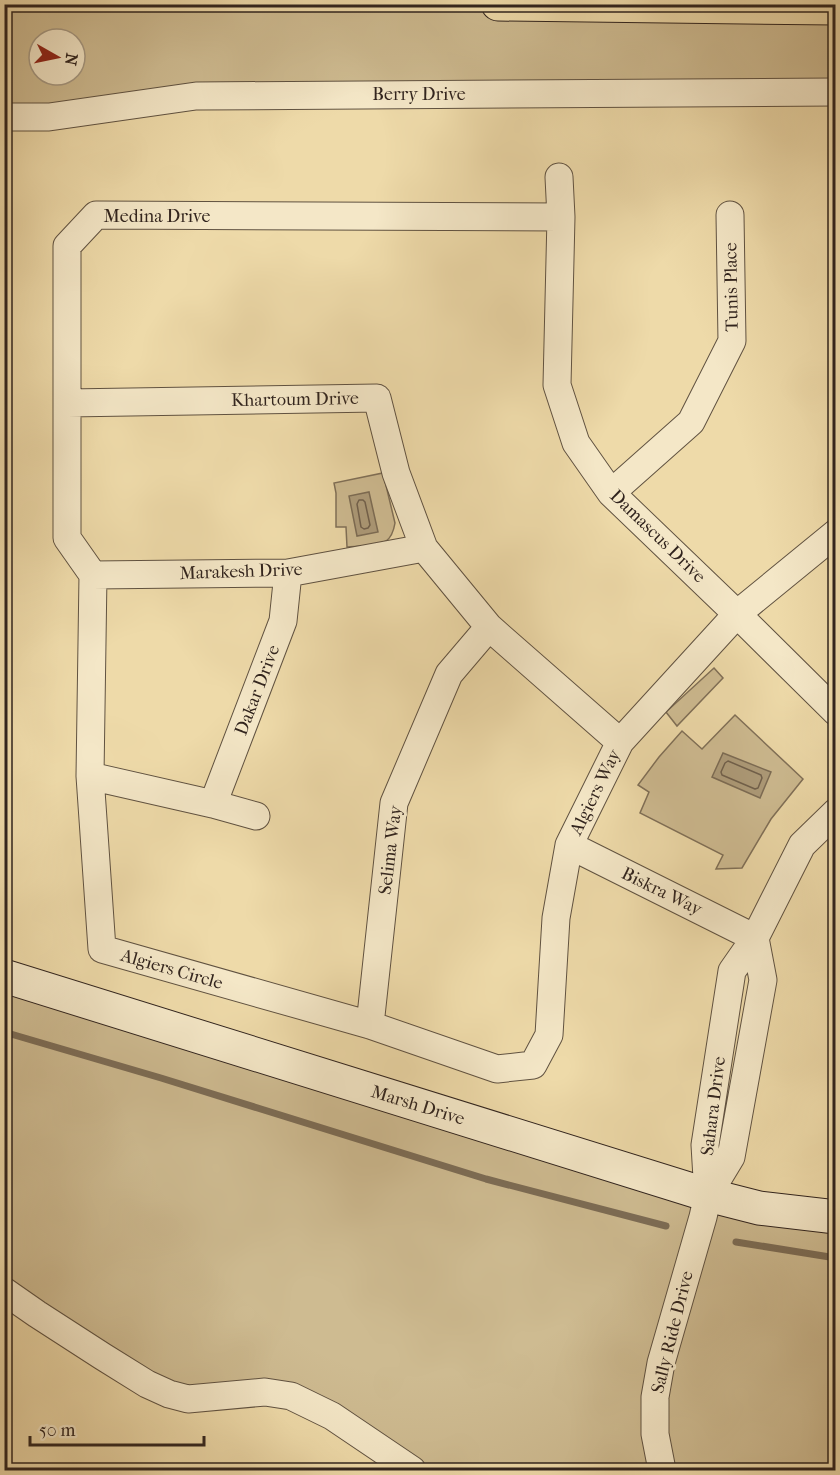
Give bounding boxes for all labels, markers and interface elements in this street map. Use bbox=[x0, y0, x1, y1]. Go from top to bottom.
north arrow bbox=[27, 27, 87, 87]
text: N bbox=[61, 52, 82, 68]
street label: Berry Drive bbox=[372, 84, 466, 105]
street label: Medina Drive bbox=[104, 206, 211, 227]
street label: Tunis Place bbox=[720, 242, 743, 332]
street label: Khartoum Drive bbox=[231, 388, 359, 411]
street label: Damascus Drive bbox=[606, 486, 710, 587]
street label: Marakesh Drive bbox=[179, 559, 303, 584]
street label: Dakar Drive bbox=[231, 642, 284, 738]
street label: Algiers Way bbox=[565, 745, 626, 839]
street label: Selima Way bbox=[375, 803, 407, 896]
street label: Biskra Way bbox=[618, 863, 707, 921]
street label: Algiers Circle bbox=[118, 945, 225, 994]
street label: Sahara Drive bbox=[697, 1055, 730, 1157]
street label: Marsh Drive bbox=[368, 1081, 467, 1130]
street label: Sally Ride Drive bbox=[647, 1269, 698, 1396]
scale bar bbox=[30, 1409, 204, 1447]
text: 50 m bbox=[39, 1420, 76, 1441]

